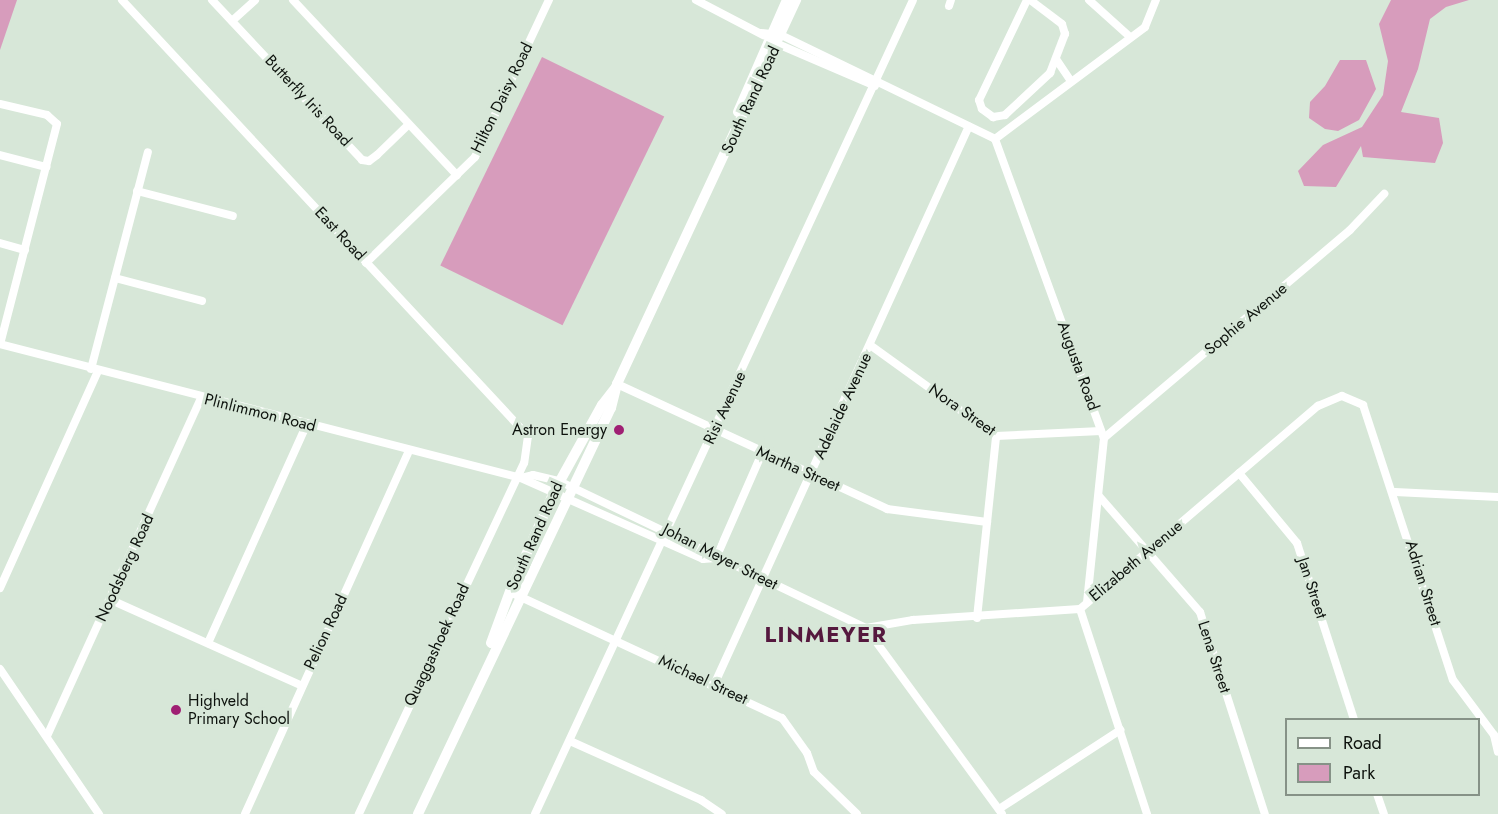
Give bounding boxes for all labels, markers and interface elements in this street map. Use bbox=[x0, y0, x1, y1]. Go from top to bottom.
street label: Hilton Daisy Road bbox=[467, 40, 537, 156]
street label: South Rand Road bbox=[718, 43, 784, 157]
street label: Butterfly Iris Road bbox=[261, 51, 355, 151]
street label: East Road bbox=[310, 203, 370, 265]
street label: Sophie Avenue bbox=[1201, 279, 1291, 359]
street label: Augusta Road bbox=[1053, 319, 1103, 413]
street label: Adelaide Avenue bbox=[810, 350, 876, 462]
street label: Risi Avenue bbox=[700, 368, 750, 448]
street label: Nora Street bbox=[925, 380, 999, 440]
street label: Plinlimmon Road bbox=[202, 390, 318, 436]
place label: Astron Energy bbox=[512, 420, 607, 440]
marker: Astron Energy bbox=[612, 423, 626, 437]
street label: Martha Street bbox=[753, 442, 843, 496]
street label: South Rand Road bbox=[503, 479, 567, 593]
street label: Noodsberg Road bbox=[92, 511, 158, 625]
street label: Elizabeth Avenue bbox=[1085, 516, 1187, 606]
street label: Johan Meyer Street bbox=[659, 520, 781, 594]
street label: Adrian Street bbox=[1401, 538, 1445, 628]
street label: Jan Street bbox=[1293, 555, 1331, 621]
street label: Quaggashoek Road bbox=[400, 581, 474, 709]
street label: Pelion Road bbox=[300, 591, 352, 673]
street label: Lena Street bbox=[1193, 619, 1235, 695]
district label: LINMEYER bbox=[764, 622, 888, 648]
street label: Michael Street bbox=[656, 651, 750, 709]
place label: Highveld Primary School bbox=[188, 691, 290, 729]
marker: Highveld Primary School bbox=[169, 703, 183, 717]
legend bbox=[1285, 718, 1480, 796]
text: Road bbox=[1343, 730, 1382, 756]
text: Park bbox=[1343, 760, 1375, 786]

